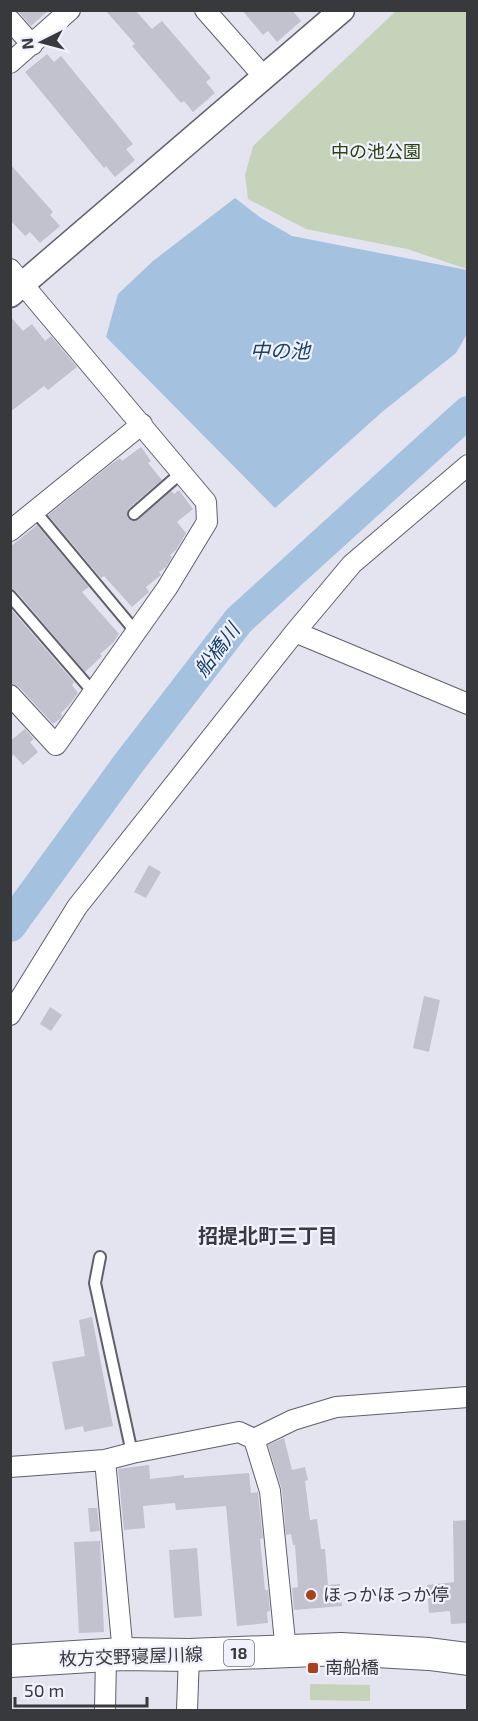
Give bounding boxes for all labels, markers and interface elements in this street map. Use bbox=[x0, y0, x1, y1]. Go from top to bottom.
north arrow bbox=[12, 12, 72, 72]
text: N bbox=[17, 37, 37, 50]
park label: 中の池公園 bbox=[331, 140, 421, 162]
water label: 中の池 bbox=[250, 338, 312, 362]
water label: 船橋川 bbox=[189, 617, 245, 681]
district label: 招提北町三丁目 bbox=[198, 1223, 338, 1247]
place label: ほっかほっか停 bbox=[323, 1583, 449, 1605]
marker: ほっかほっか停 bbox=[304, 1588, 318, 1602]
road number: 18 bbox=[224, 1640, 254, 1666]
street label: 枚方交野寝屋川線 bbox=[59, 1642, 203, 1670]
place label: 南船橋 bbox=[325, 1656, 379, 1678]
marker: 南船橋 bbox=[306, 1661, 320, 1675]
scale bar bbox=[15, 1670, 147, 1708]
text: 50 m bbox=[24, 1679, 64, 1701]

